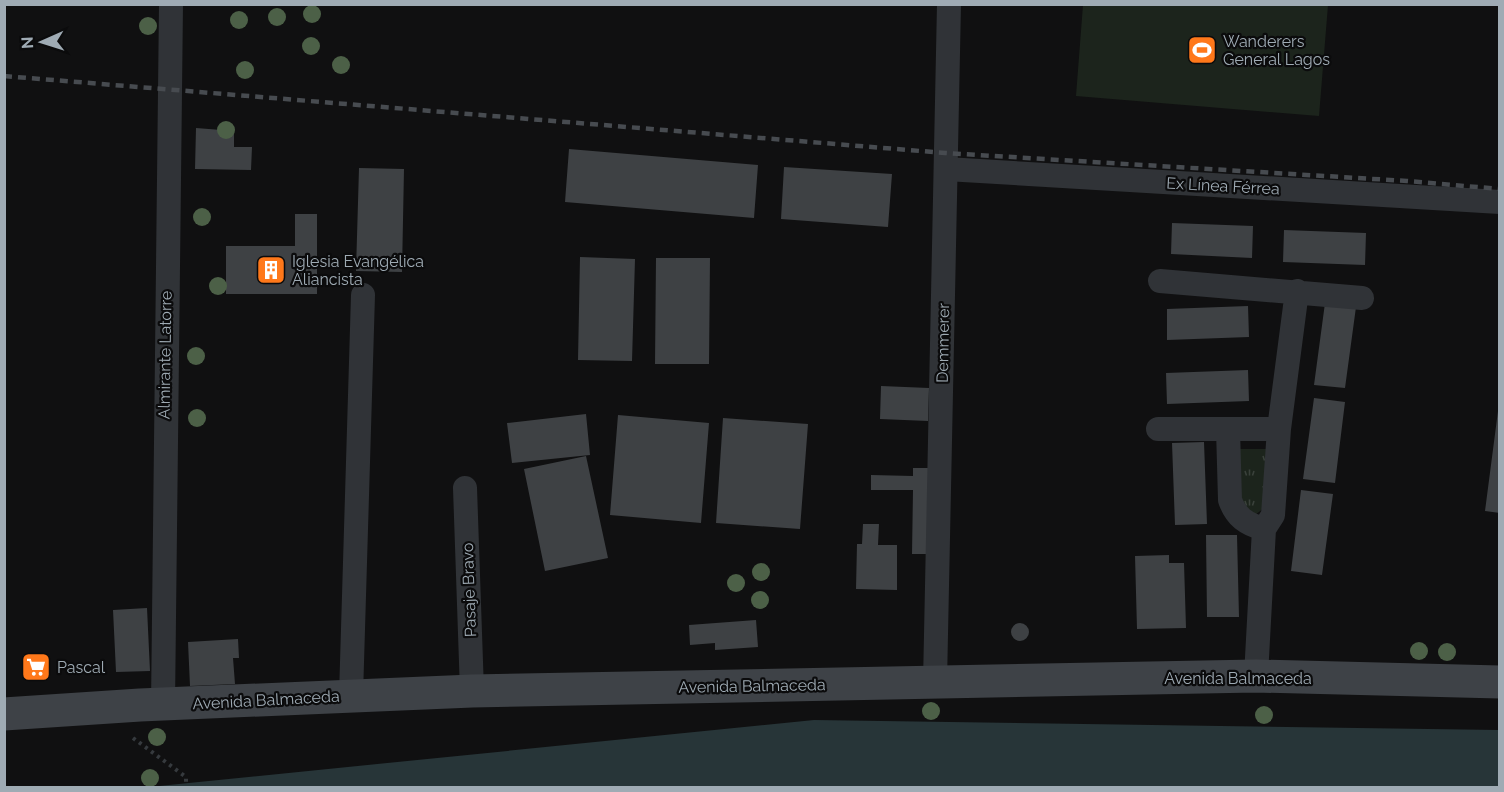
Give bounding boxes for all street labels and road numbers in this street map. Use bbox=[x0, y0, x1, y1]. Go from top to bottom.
street label: Ex Línea Férrea bbox=[1166, 174, 1280, 198]
street label: Almirante Latorre bbox=[154, 290, 176, 420]
street label: Demmerer bbox=[933, 302, 953, 383]
street label: Pasaje Bravo bbox=[458, 542, 480, 638]
street label: Avenida Balmaceda bbox=[1164, 669, 1312, 688]
street label: Avenida Balmaceda bbox=[678, 675, 826, 697]
street label: Avenida Balmaceda bbox=[192, 687, 340, 713]

